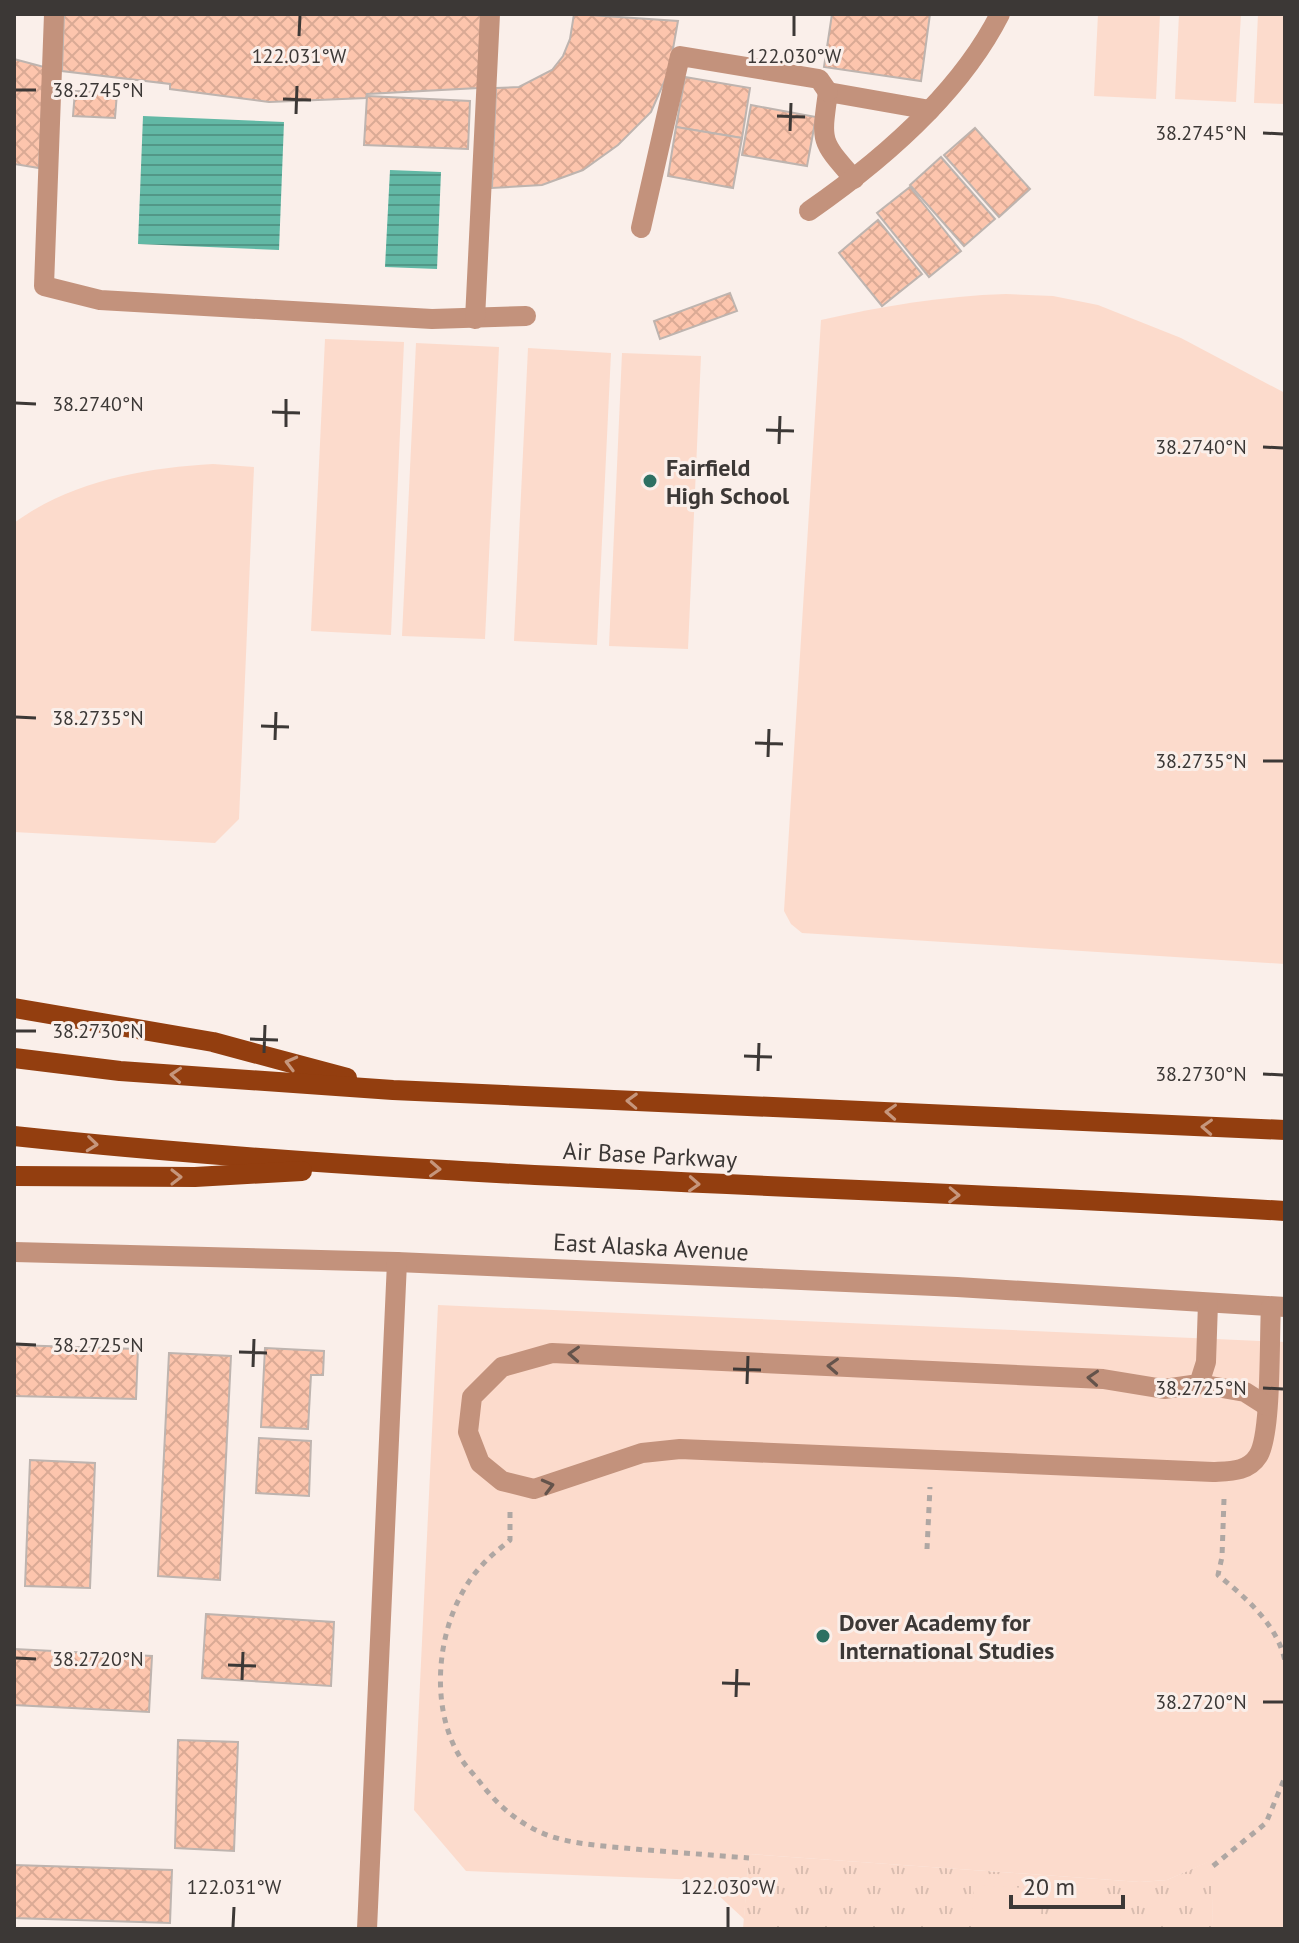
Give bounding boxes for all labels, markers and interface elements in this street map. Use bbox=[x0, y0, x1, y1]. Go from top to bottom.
text: 122.031°W bbox=[252, 43, 347, 69]
text: 122.030°W bbox=[747, 43, 842, 69]
text: 38.2745°N bbox=[52, 77, 144, 103]
text: 38.2745°N bbox=[1155, 120, 1247, 146]
text: 38.2740°N bbox=[52, 391, 144, 417]
text: 38.2740°N bbox=[1155, 434, 1247, 460]
place label: Fairfield High School bbox=[666, 452, 790, 511]
marker: Fairfield High School bbox=[641, 472, 659, 490]
text: 38.2735°N bbox=[52, 705, 144, 731]
text: 38.2735°N bbox=[1155, 748, 1247, 774]
text: 38.2730°N bbox=[52, 1018, 144, 1044]
one-way arrow bbox=[285, 1055, 298, 1072]
text: 38.2730°N bbox=[1155, 1061, 1247, 1087]
one-way arrow bbox=[169, 1067, 182, 1084]
one-way arrow bbox=[625, 1092, 638, 1109]
one-way arrow bbox=[884, 1104, 897, 1121]
one-way arrow bbox=[1200, 1119, 1213, 1136]
street label: Air Base Parkway bbox=[562, 1135, 738, 1175]
one-way arrow bbox=[85, 1136, 98, 1153]
one-way arrow bbox=[429, 1160, 442, 1177]
one-way arrow bbox=[170, 1168, 183, 1186]
one-way arrow bbox=[688, 1175, 701, 1192]
one-way arrow bbox=[948, 1186, 961, 1203]
street label: East Alaska Avenue bbox=[552, 1226, 750, 1268]
text: 38.2725°N bbox=[52, 1332, 144, 1358]
one-way arrow bbox=[567, 1346, 580, 1363]
one-way arrow bbox=[826, 1358, 839, 1375]
one-way arrow bbox=[1086, 1370, 1099, 1387]
text: 38.2725°N bbox=[1155, 1375, 1247, 1401]
one-way arrow bbox=[540, 1478, 554, 1495]
place label: Dover Academy for International Studies bbox=[839, 1607, 1054, 1666]
marker: Dover Academy for International Studies bbox=[814, 1627, 832, 1645]
text: 38.2720°N bbox=[52, 1646, 144, 1672]
text: 38.2720°N bbox=[1155, 1689, 1247, 1715]
scale bar bbox=[1011, 1859, 1123, 1909]
text: 20 m bbox=[1023, 1871, 1075, 1902]
text: 122.031°W bbox=[187, 1874, 282, 1900]
text: 122.030°W bbox=[681, 1874, 776, 1900]

